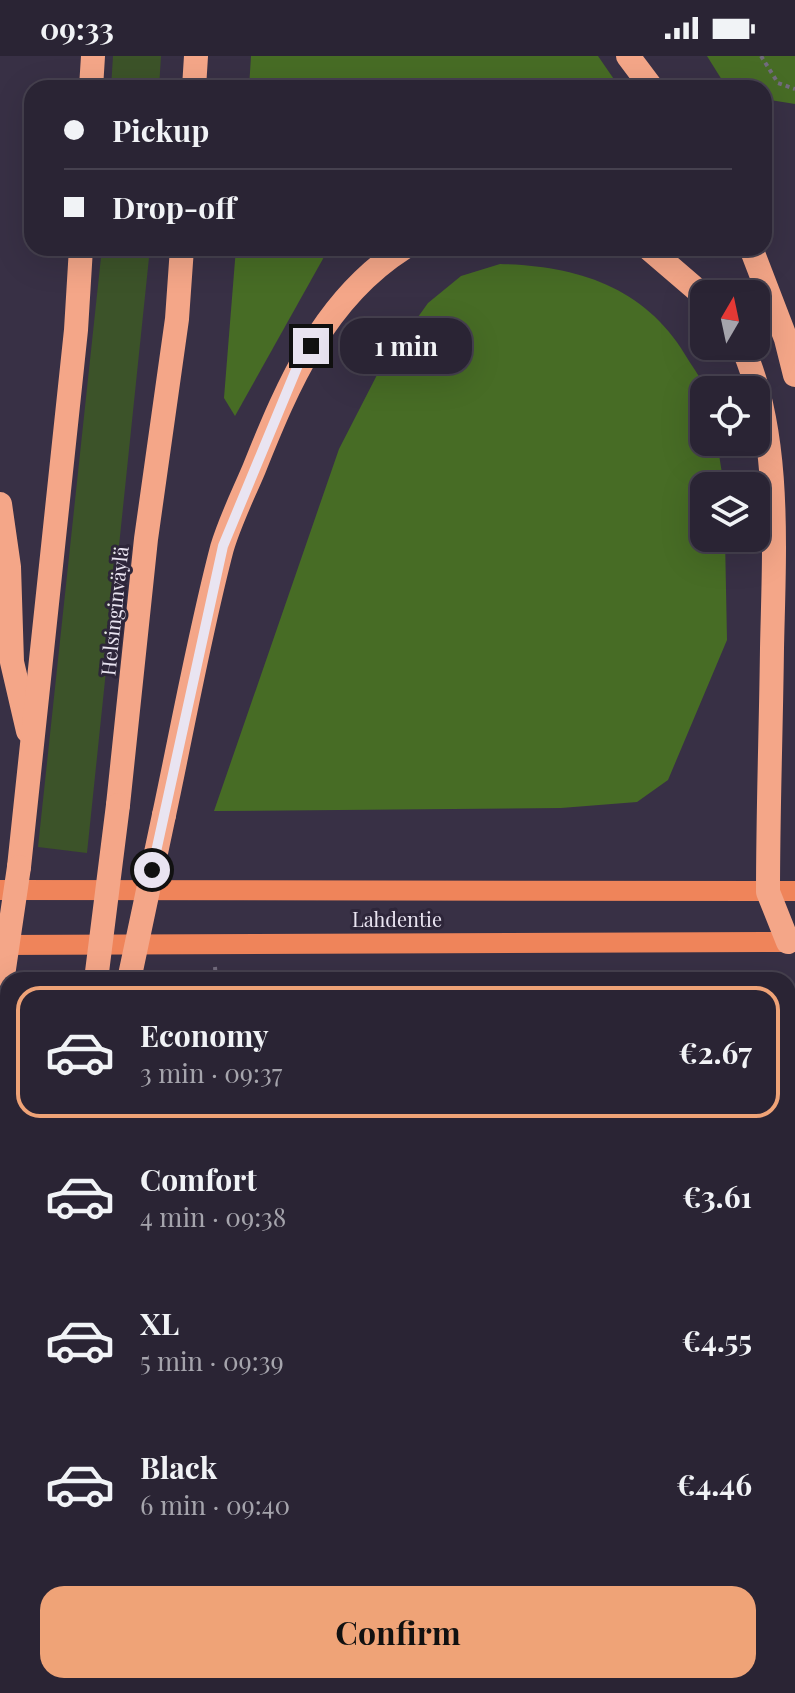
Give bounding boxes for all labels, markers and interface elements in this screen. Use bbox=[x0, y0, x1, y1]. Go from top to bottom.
text: 09:33 bbox=[40, 8, 114, 48]
text: Pickup bbox=[112, 110, 209, 150]
text: Drop-off bbox=[112, 187, 236, 227]
north arrow bbox=[690, 280, 770, 360]
map controls bbox=[690, 280, 770, 552]
callout: 1 min bbox=[339, 318, 471, 374]
route end bbox=[293, 328, 329, 364]
text: 1 min bbox=[374, 328, 438, 363]
button: locate bbox=[690, 376, 770, 456]
button: layers bbox=[690, 472, 770, 552]
street label: Helsinginväylä bbox=[93, 545, 134, 677]
route start bbox=[134, 852, 170, 888]
street label: Lahdentie bbox=[352, 905, 442, 932]
text: Economy bbox=[140, 1015, 269, 1055]
icon: car bbox=[44, 1016, 116, 1088]
text: €2.67 bbox=[679, 1032, 752, 1072]
text: 3 min · 09:37 bbox=[140, 1055, 282, 1090]
text: Comfort bbox=[140, 1159, 257, 1199]
icon: car bbox=[44, 1160, 116, 1232]
text: €3.61 bbox=[682, 1176, 752, 1216]
text: 4 min · 09:38 bbox=[140, 1199, 286, 1234]
text: XL bbox=[140, 1303, 179, 1343]
icon: car bbox=[44, 1304, 116, 1376]
text: €4.55 bbox=[682, 1320, 752, 1360]
text: 5 min · 09:39 bbox=[140, 1343, 284, 1378]
text: Black bbox=[140, 1447, 217, 1487]
icon: car bbox=[44, 1448, 116, 1520]
text: €4.46 bbox=[676, 1464, 752, 1504]
text: 6 min · 09:40 bbox=[140, 1487, 290, 1522]
button: Confirm bbox=[40, 1586, 756, 1678]

